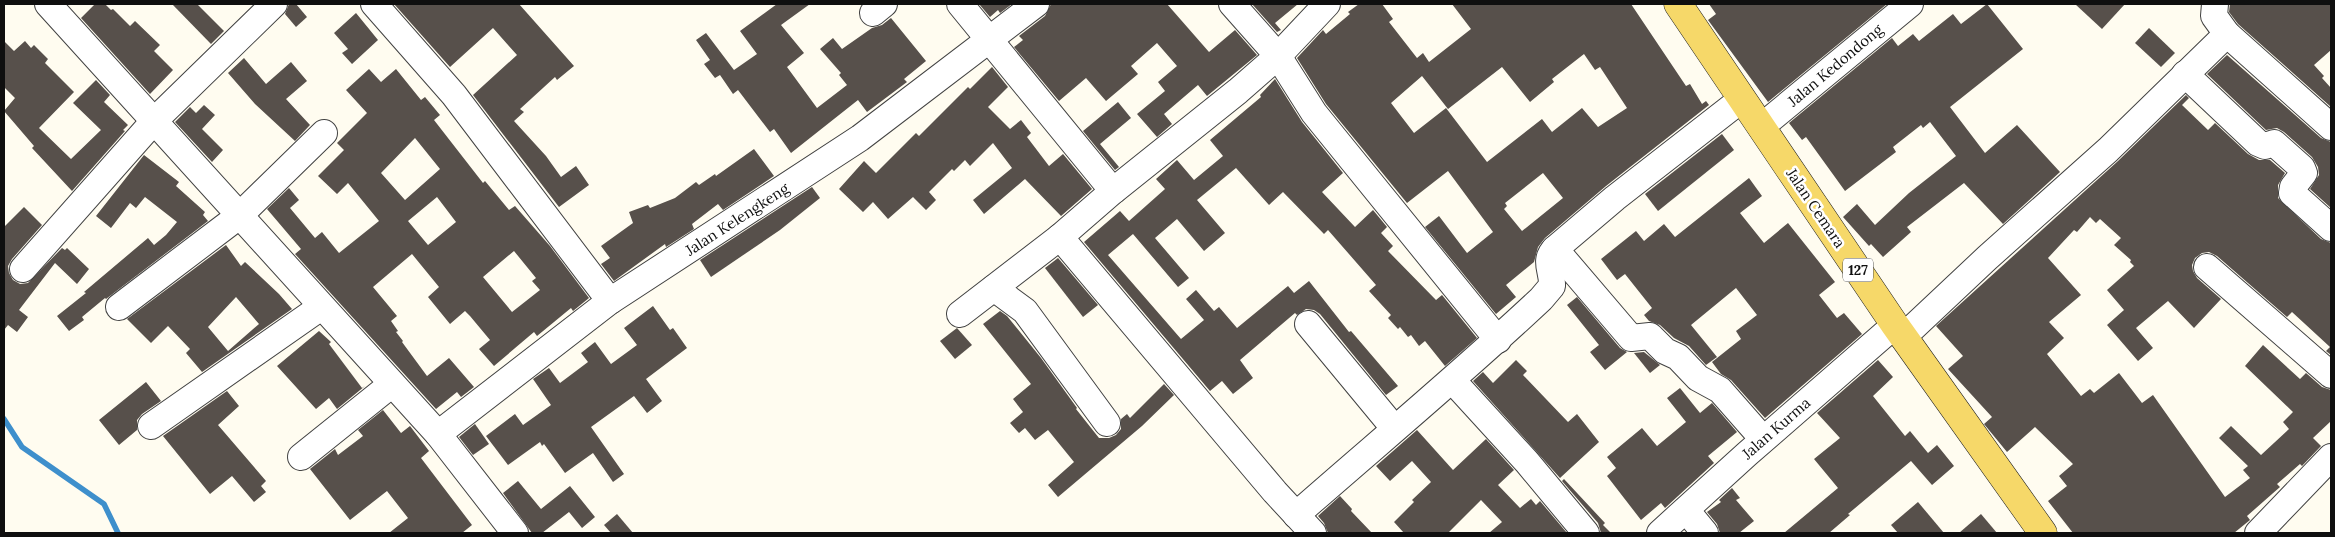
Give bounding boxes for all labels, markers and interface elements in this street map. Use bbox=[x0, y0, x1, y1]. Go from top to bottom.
street label: Jalan Kedondong bbox=[1783, 19, 1887, 111]
street label: Jalan Cemara bbox=[1782, 164, 1850, 252]
street label: Jalan Kelengkeng bbox=[681, 178, 793, 260]
road number: 127 bbox=[1843, 258, 1873, 282]
street label: Jalan Kurma bbox=[1737, 393, 1814, 464]

